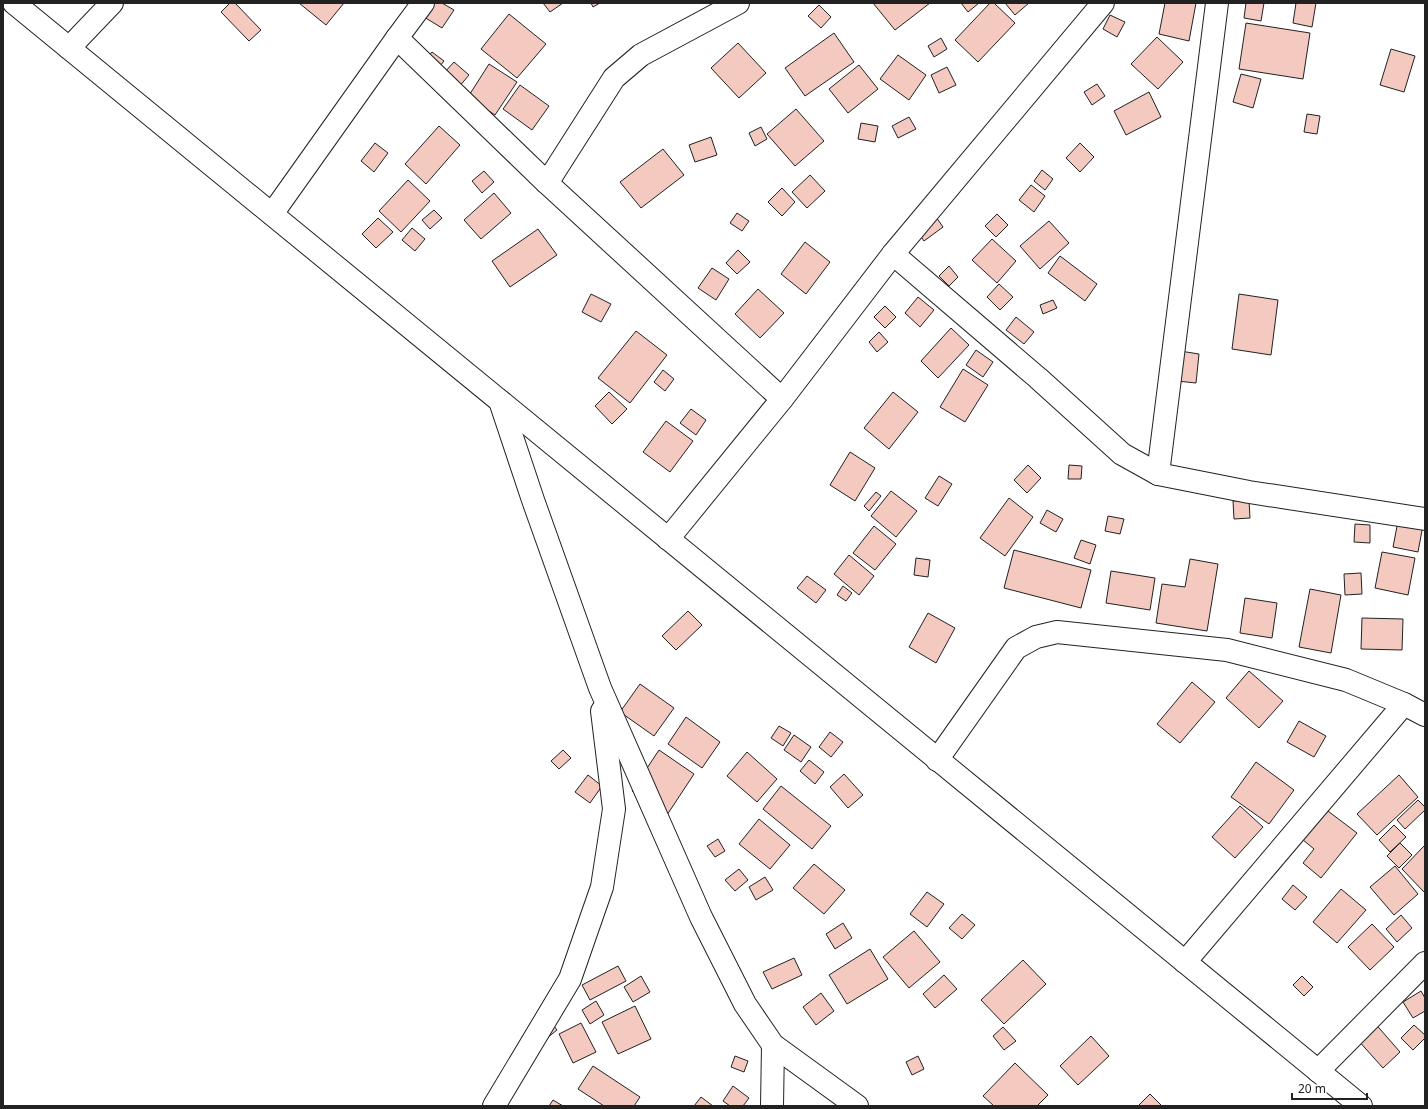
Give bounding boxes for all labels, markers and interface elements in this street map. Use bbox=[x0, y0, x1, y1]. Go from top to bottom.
scale bar bbox=[1292, 1075, 1367, 1101]
text: 20 m bbox=[1298, 1080, 1326, 1097]

